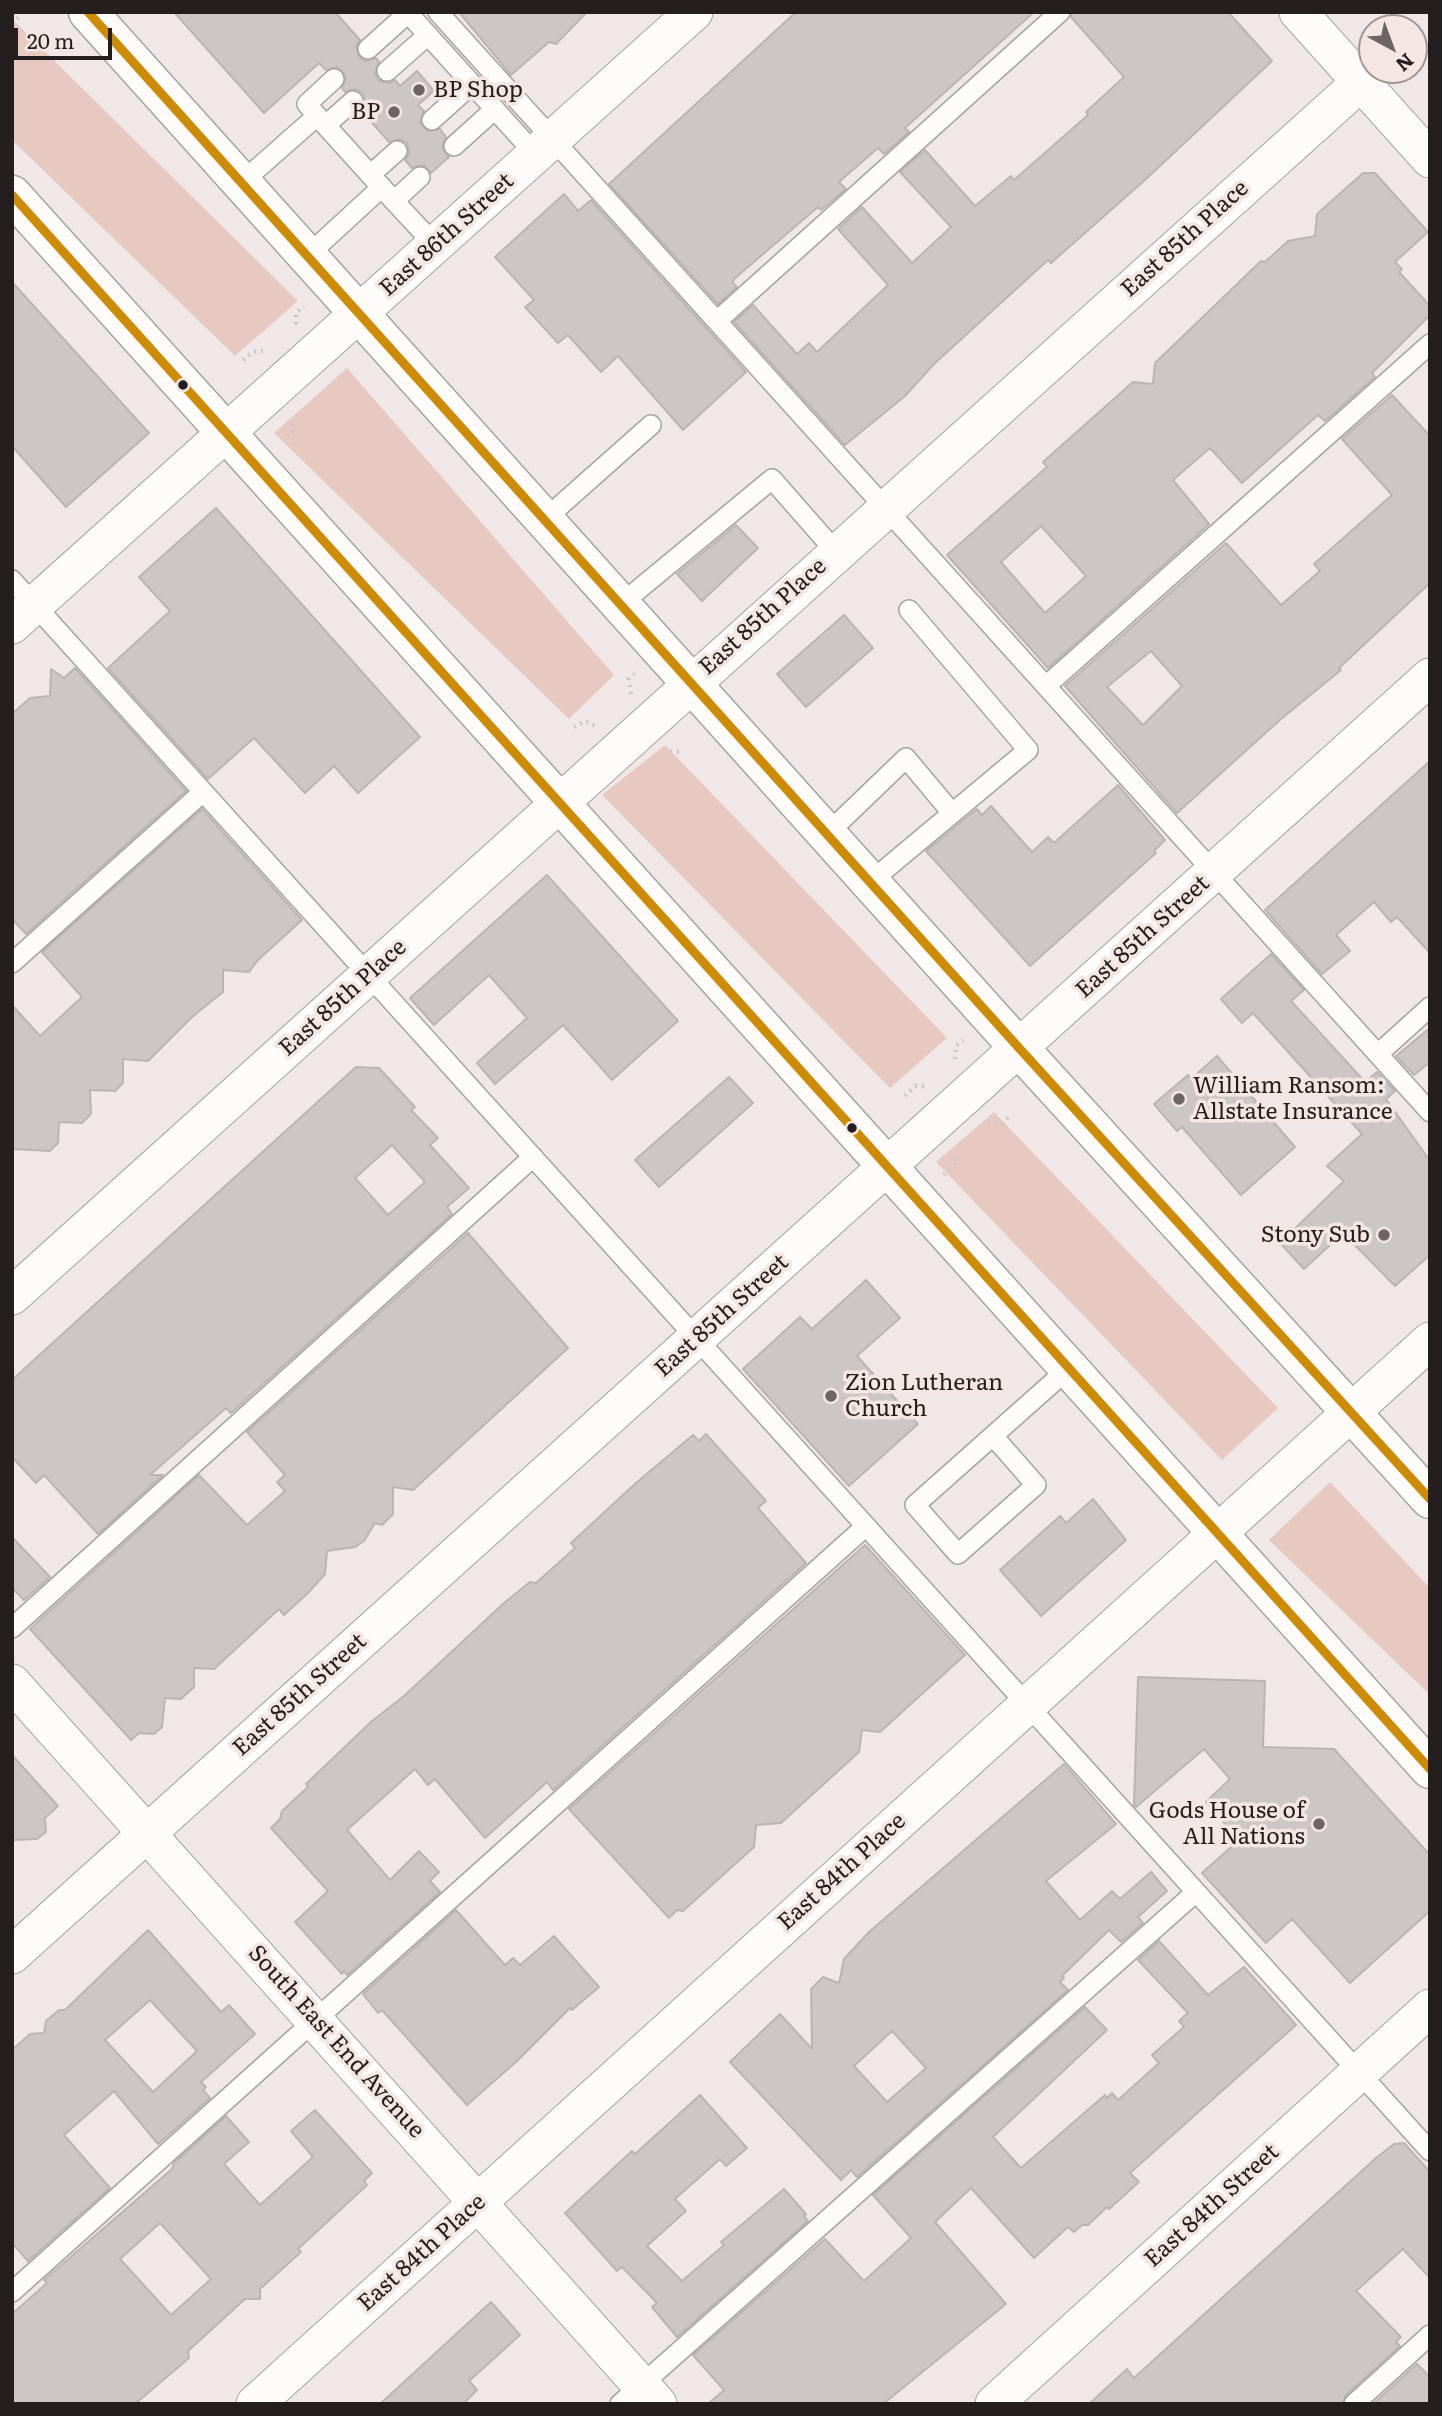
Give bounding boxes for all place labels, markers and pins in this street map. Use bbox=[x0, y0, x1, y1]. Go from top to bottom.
place label: BP Shop bbox=[433, 76, 523, 104]
marker: BP Shop bbox=[411, 82, 427, 98]
place label: BP bbox=[351, 98, 380, 126]
marker: BP bbox=[386, 104, 402, 120]
unlabelled marker bbox=[176, 378, 190, 392]
place label: William Ransom: Allstate Insurance bbox=[1193, 1072, 1393, 1126]
marker: William Ransom: Allstate Insurance bbox=[1171, 1091, 1187, 1107]
unlabelled marker bbox=[845, 1121, 859, 1135]
place label: Stony Sub bbox=[1261, 1221, 1370, 1249]
marker: Stony Sub bbox=[1376, 1227, 1392, 1243]
place label: Zion Lutheran Church bbox=[845, 1369, 1003, 1423]
marker: Zion Lutheran Church bbox=[823, 1388, 839, 1404]
place label: Gods House of All Nations bbox=[1149, 1797, 1305, 1851]
marker: Gods House of All Nations bbox=[1311, 1816, 1327, 1832]

